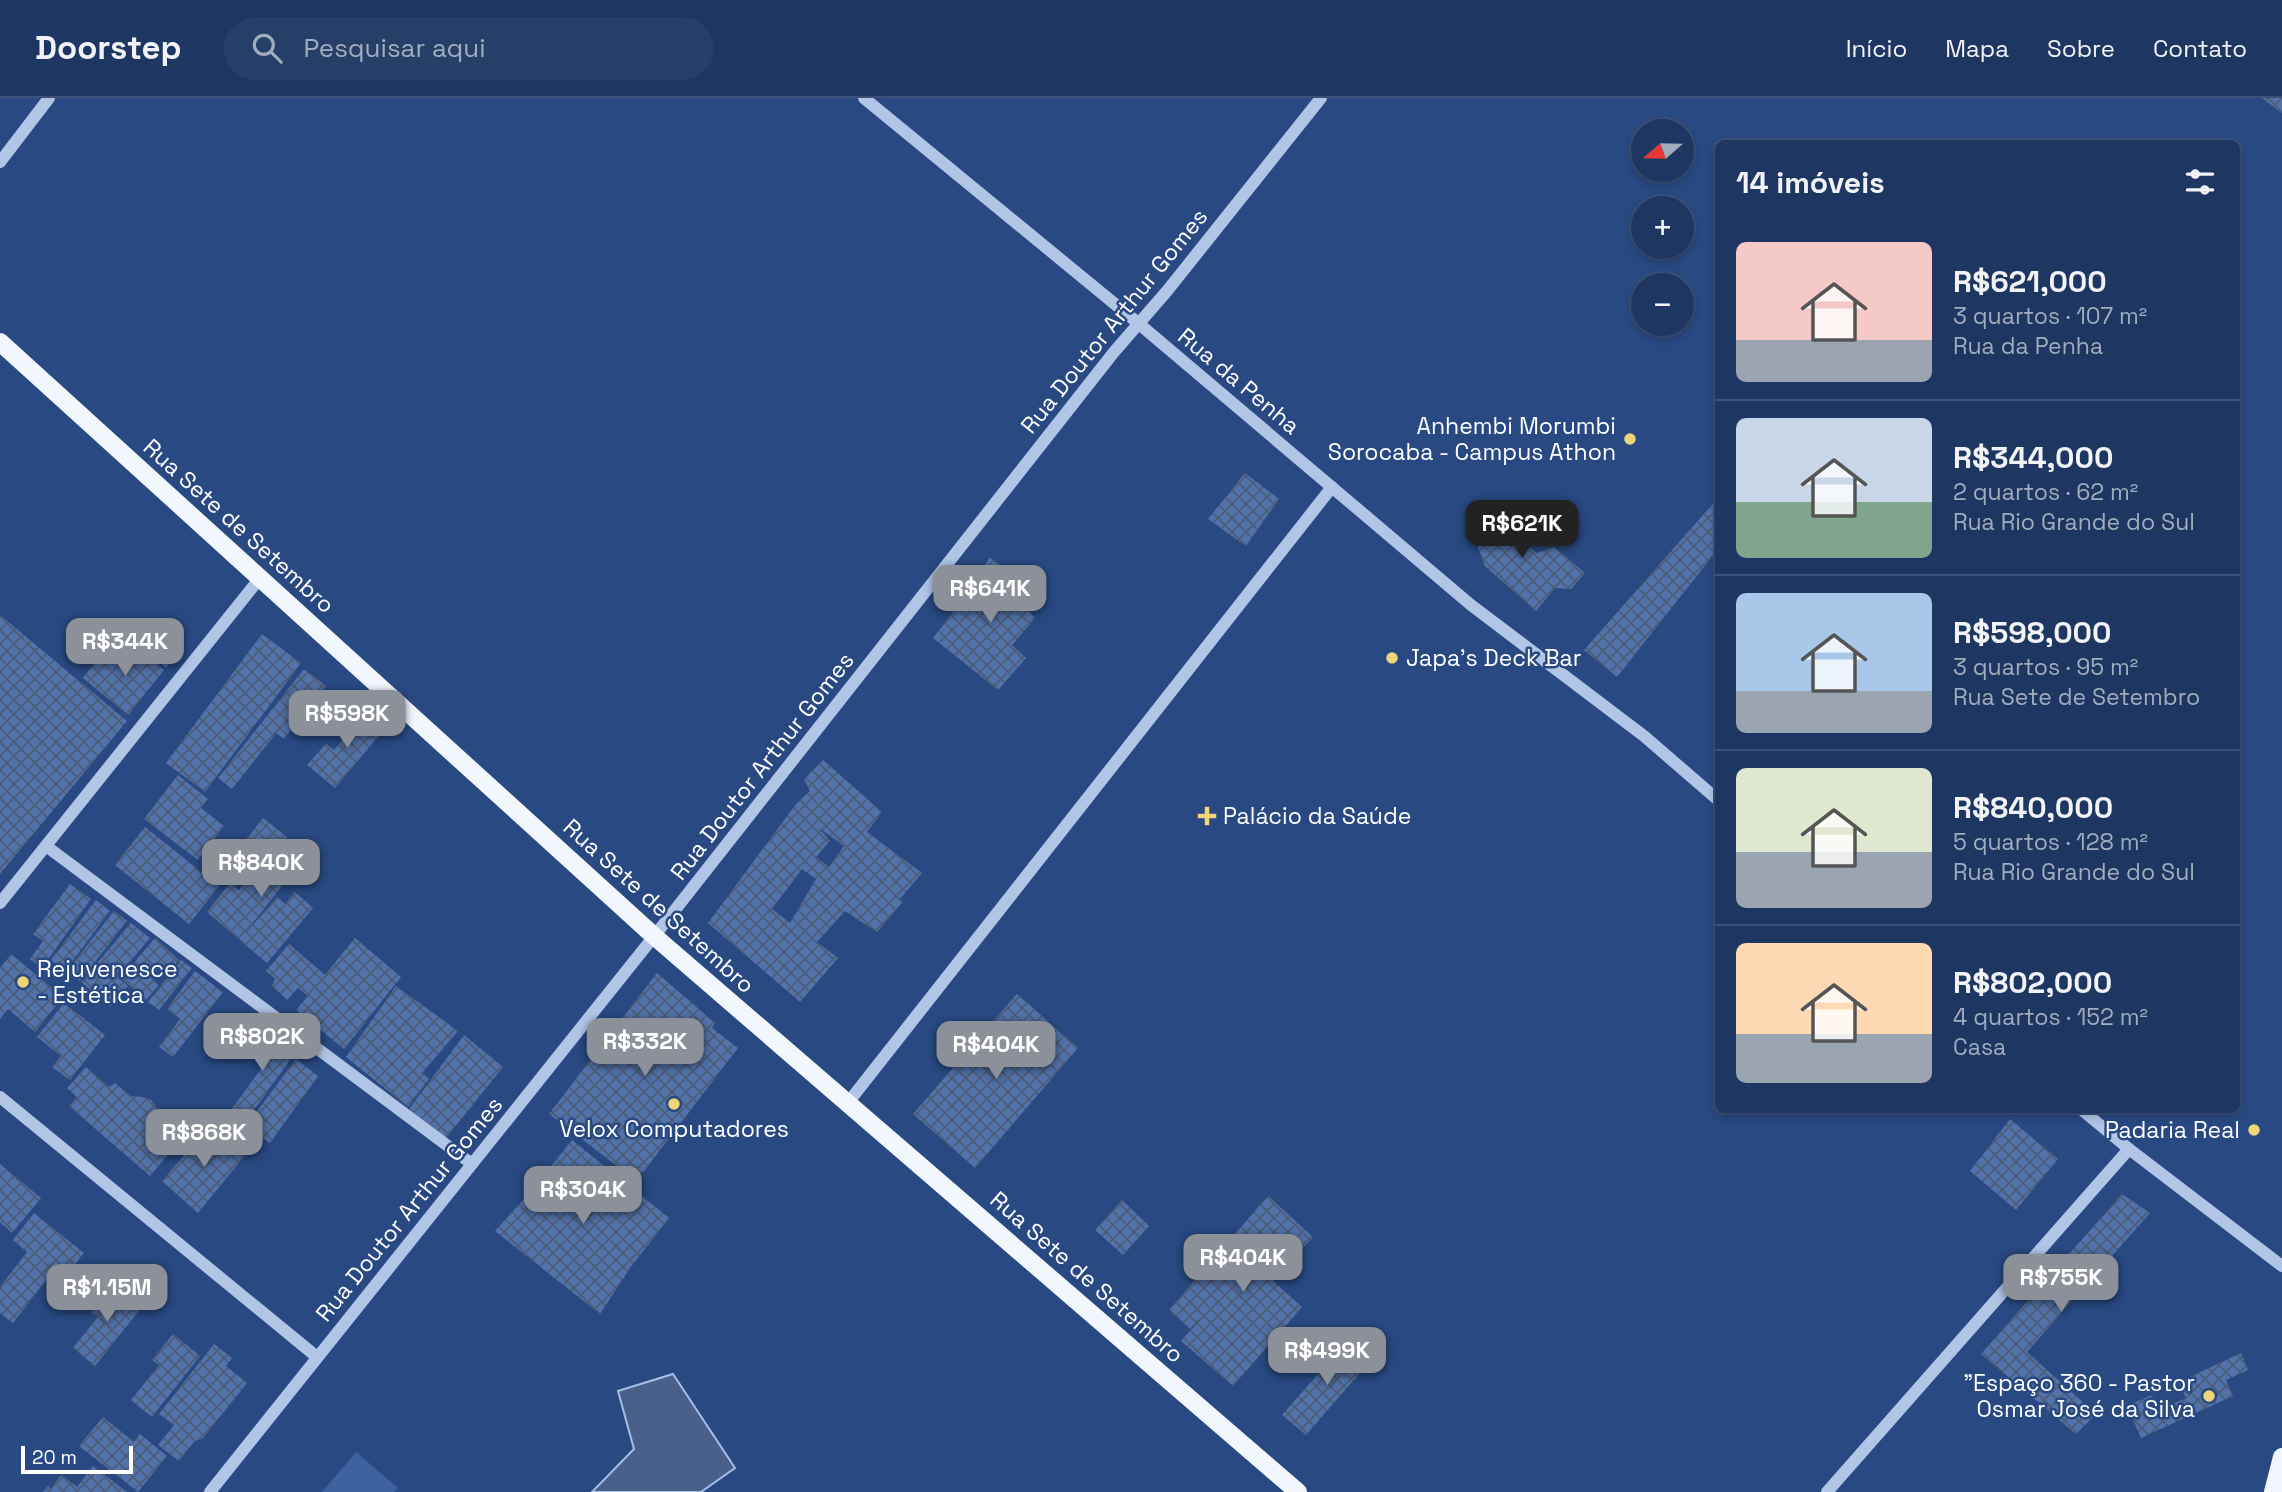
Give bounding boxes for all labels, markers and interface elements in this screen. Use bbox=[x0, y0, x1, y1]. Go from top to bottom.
search box bbox=[224, 17, 714, 80]
text: Doorstep bbox=[35, 27, 182, 69]
icon: search bbox=[248, 29, 286, 67]
text: Pesquisar aqui bbox=[304, 31, 486, 65]
text: Início bbox=[1846, 33, 1907, 64]
text: Mapa bbox=[1945, 33, 2009, 64]
text: Sobre bbox=[2047, 33, 2115, 64]
text: Contato bbox=[2153, 33, 2247, 64]
north arrow bbox=[1631, 119, 1694, 182]
map controls bbox=[1631, 119, 1694, 336]
text: 14 imóveis bbox=[1736, 163, 1885, 202]
icon: filters bbox=[2181, 163, 2219, 201]
button: + bbox=[1631, 196, 1694, 259]
street label: Rua Doutor Arthur Gomes bbox=[1014, 202, 1214, 440]
text: R$621,000 bbox=[1953, 262, 2107, 301]
icon: home bbox=[1792, 270, 1876, 354]
button: − bbox=[1631, 273, 1694, 336]
text: 3 quartos · 107 m² bbox=[1953, 301, 2147, 331]
street label: Rua da Penha bbox=[1172, 321, 1306, 441]
text: Rua da Penha bbox=[1953, 331, 2103, 361]
place label: Anhembi Morumbi Sorocaba - Campus Athon bbox=[1328, 411, 1616, 467]
marker: Anhembi Morumbi Sorocaba - Campus Athon bbox=[1622, 431, 1638, 447]
street label: Rua Sete de Setembro bbox=[137, 432, 341, 620]
text: R$344,000 bbox=[1953, 438, 2113, 477]
icon: home bbox=[1792, 446, 1876, 530]
text: 2 quartos · 62 m² bbox=[1953, 477, 2138, 507]
pin: R$621K bbox=[1465, 500, 1579, 560]
text: Rua Rio Grande do Sul bbox=[1953, 507, 2195, 537]
text: R$621K bbox=[1481, 508, 1563, 538]
pin: R$641K bbox=[933, 566, 1047, 625]
text: R$641K bbox=[949, 573, 1031, 603]
text: R$598,000 bbox=[1953, 613, 2111, 652]
pin: R$344K bbox=[68, 618, 182, 678]
icon: home bbox=[1792, 621, 1876, 705]
text: R$344K bbox=[82, 626, 168, 656]
place label: Japa's Deck Bar bbox=[1406, 643, 1581, 673]
street label: Rua Doutor Arthur Gomes bbox=[664, 646, 860, 886]
marker: Japa's Deck Bar bbox=[1384, 650, 1400, 666]
text: 3 quartos · 95 m² bbox=[1953, 652, 2138, 682]
text: Rua Sete de Setembro bbox=[1953, 682, 2200, 712]
pin: R$598K bbox=[290, 690, 404, 750]
text: R$598K bbox=[305, 698, 389, 728]
text: R$840,000 bbox=[1953, 788, 2113, 827]
icon: home bbox=[1792, 796, 1876, 880]
place label: Palácio da Saúde bbox=[1223, 801, 1411, 831]
marker: Palácio da Saúde bbox=[1197, 806, 1217, 826]
street label: Rua Sete de Setembro bbox=[557, 812, 761, 1000]
text: 5 quartos · 128 m² bbox=[1953, 827, 2148, 857]
pin: R$840K bbox=[204, 840, 318, 899]
text: R$840K bbox=[218, 847, 304, 877]
text: Rua Rio Grande do Sul bbox=[1953, 857, 2195, 887]
place label: Rejuvenesce - Estética bbox=[37, 954, 178, 1010]
text: R$802,000 bbox=[1953, 963, 2112, 1002]
icon: home bbox=[1792, 971, 1876, 1055]
marker: Rejuvenesce - Estética bbox=[15, 974, 31, 990]
text: 4 quartos · 152 m² bbox=[1953, 1002, 2148, 1032]
pin: R$802K bbox=[205, 1014, 319, 1073]
pin: R$332K bbox=[588, 1018, 702, 1078]
text: R$802K bbox=[219, 1021, 305, 1051]
pin: R$404K bbox=[939, 1021, 1053, 1081]
text: R$332K bbox=[603, 1026, 687, 1056]
text: R$404K bbox=[952, 1029, 1040, 1059]
text: Casa bbox=[1953, 1032, 2006, 1062]
street label: Rua Doutor Arthur Gomes bbox=[309, 1090, 509, 1328]
marker: Velox Computadores bbox=[666, 1096, 682, 1112]
pin: R$868K bbox=[147, 1110, 261, 1169]
place label: Velox Computadores bbox=[559, 1114, 789, 1144]
place label: Padaria Real bbox=[2105, 1115, 2240, 1145]
text: R$868K bbox=[162, 1117, 246, 1147]
marker: Padaria Real bbox=[2246, 1122, 2262, 1138]
pin: R$304K bbox=[526, 1166, 640, 1226]
text: R$304K bbox=[540, 1174, 626, 1204]
street label: Rua Sete de Setembro bbox=[984, 1185, 1190, 1369]
pin: R$404K bbox=[1186, 1234, 1300, 1294]
text: R$404K bbox=[1199, 1242, 1287, 1272]
pin: R$755K bbox=[2004, 1254, 2118, 1314]
text: R$755K bbox=[2019, 1262, 2103, 1292]
pin: R$1.15M bbox=[42, 1264, 172, 1324]
text: R$1.15M bbox=[62, 1272, 152, 1302]
pin: R$499K bbox=[1270, 1328, 1384, 1387]
text: R$499K bbox=[1284, 1335, 1370, 1365]
place label: "Espaço 360 - Pastor Osmar José da Silva bbox=[1963, 1368, 2195, 1424]
marker: "Espaço 360 - Pastor Osmar José da Silva bbox=[2201, 1388, 2217, 1404]
scale bar bbox=[21, 1443, 133, 1475]
text: 20 m bbox=[32, 1445, 77, 1470]

